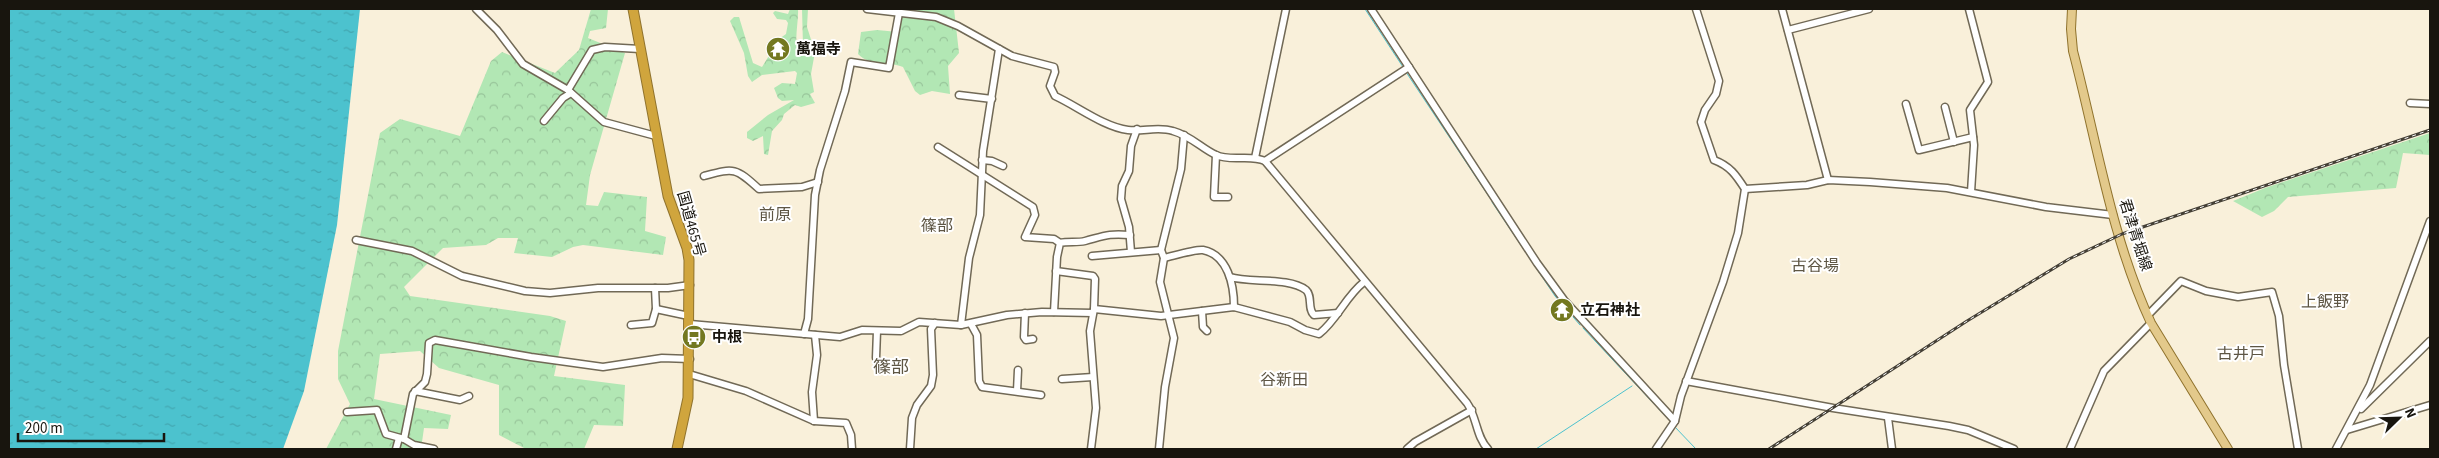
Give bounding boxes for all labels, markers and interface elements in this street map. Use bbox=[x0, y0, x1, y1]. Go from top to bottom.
temple icon: 萬福寺 bbox=[765, 36, 791, 62]
place label: 萬福寺 bbox=[796, 39, 841, 60]
street label: 国道465号 bbox=[672, 189, 710, 259]
street label: 君津青堀線 bbox=[2113, 196, 2157, 274]
district label: 前原 bbox=[759, 204, 791, 226]
district label: 篠部 bbox=[921, 215, 953, 237]
district label: 古谷場 bbox=[1791, 255, 1839, 277]
district label: 上飯野 bbox=[2301, 291, 2349, 313]
temple icon: 立石神社 bbox=[1549, 297, 1575, 323]
place label: 立石神社 bbox=[1580, 300, 1640, 321]
bus stop icon: 中根 bbox=[681, 324, 707, 350]
place label: 中根 bbox=[712, 327, 742, 348]
district label: 古井戸 bbox=[2217, 343, 2265, 365]
district label: 篠部 bbox=[873, 355, 909, 380]
district label: 谷新田 bbox=[1260, 369, 1308, 391]
north arrow bbox=[2374, 393, 2424, 443]
text: N bbox=[2399, 405, 2421, 422]
scale bar bbox=[18, 410, 164, 442]
text: 200 m bbox=[25, 418, 63, 439]

